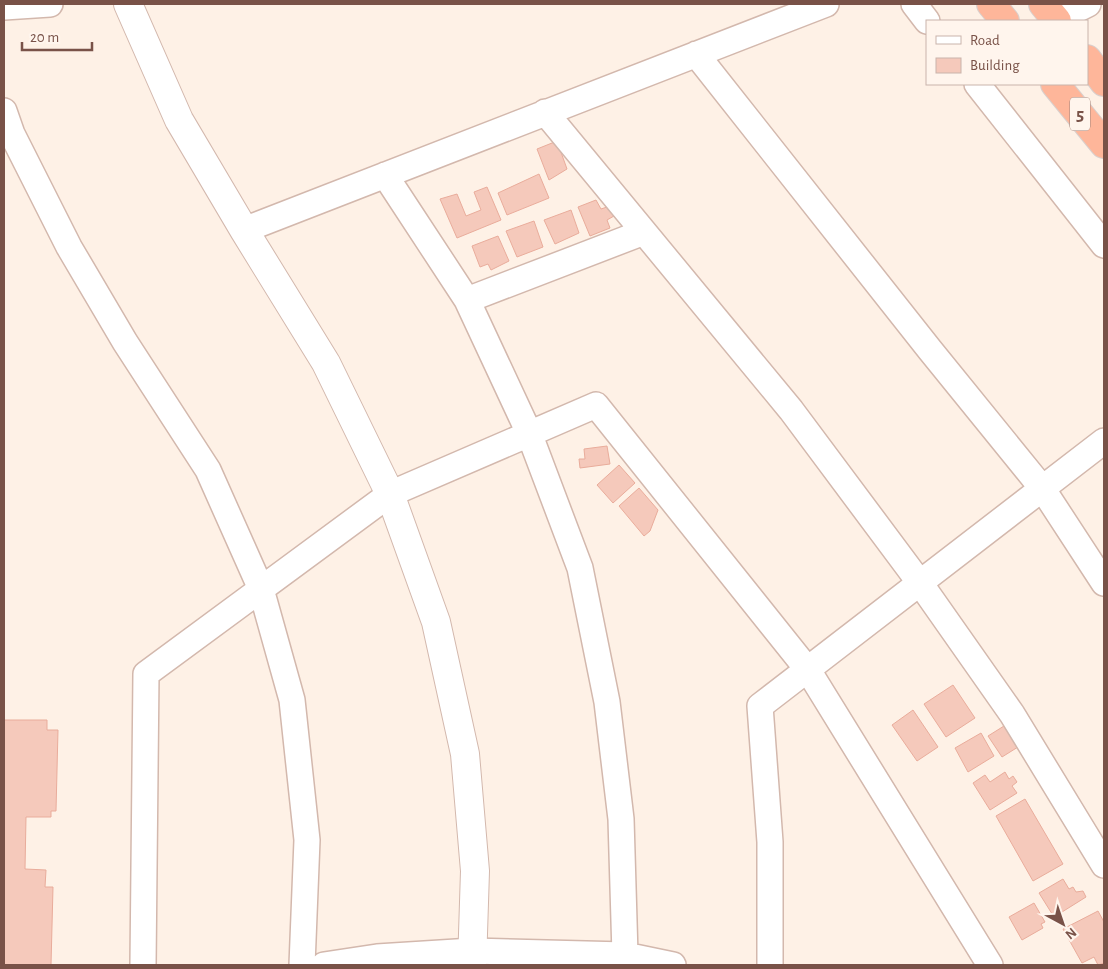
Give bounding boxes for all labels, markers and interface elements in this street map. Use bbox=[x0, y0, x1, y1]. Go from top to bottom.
scale bar bbox=[22, 20, 92, 52]
legend bbox=[926, 20, 1088, 85]
text: 20 m bbox=[30, 30, 59, 45]
text: Road bbox=[970, 33, 1000, 48]
text: Building bbox=[970, 58, 1020, 73]
road number: 5 bbox=[1070, 98, 1090, 130]
north arrow bbox=[1038, 899, 1088, 949]
text: N bbox=[1062, 925, 1079, 942]

